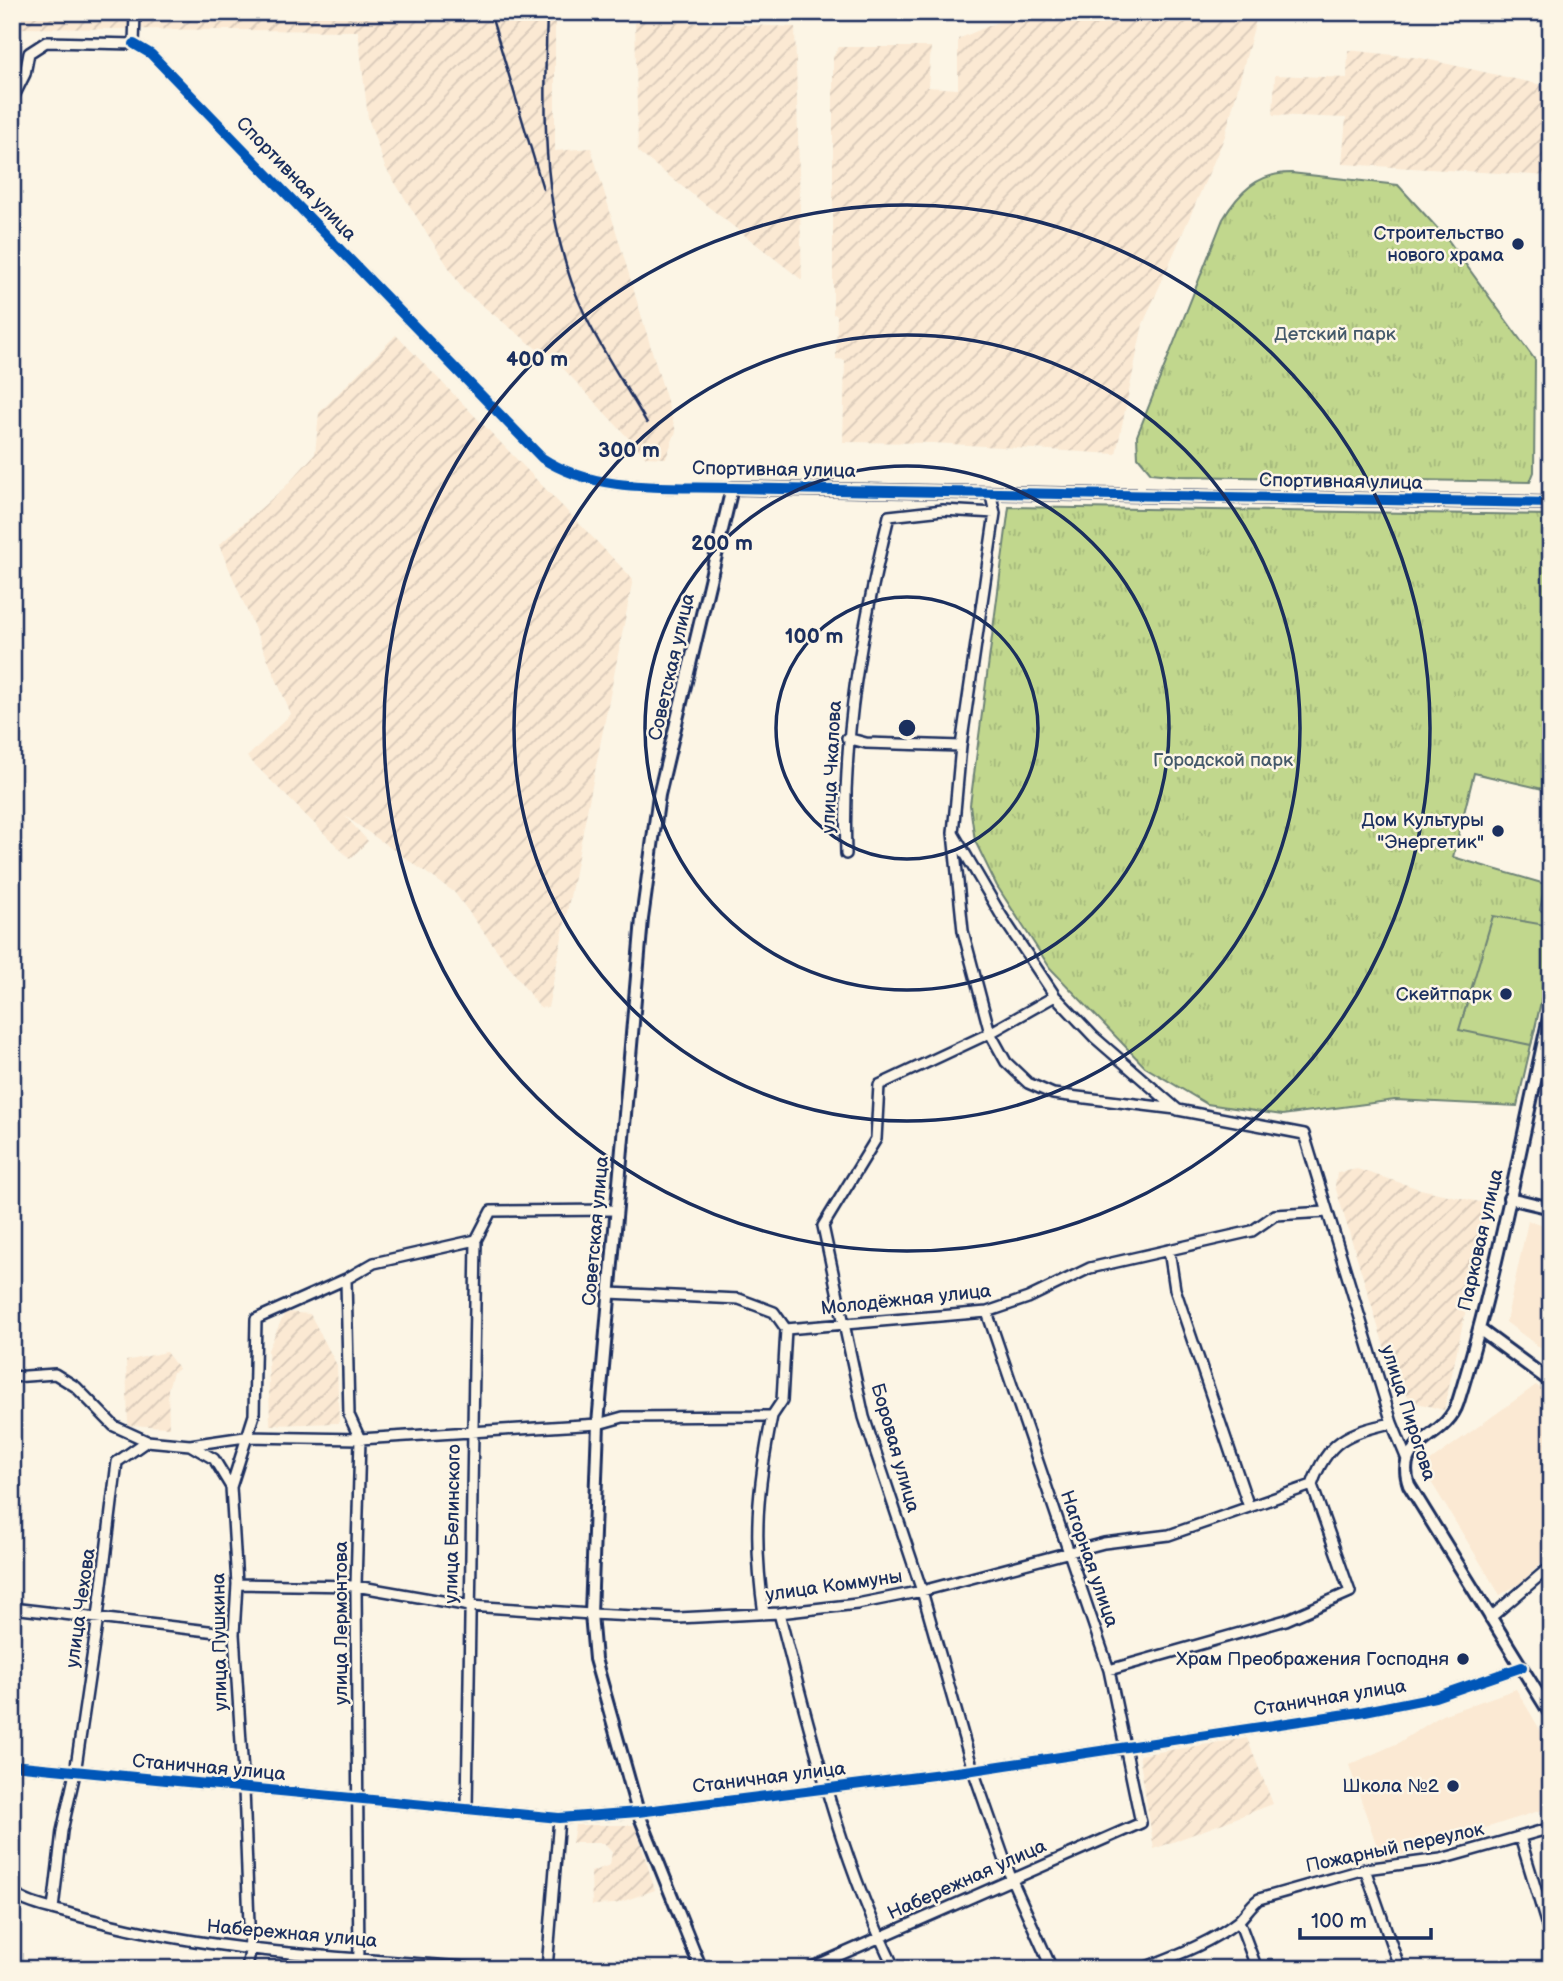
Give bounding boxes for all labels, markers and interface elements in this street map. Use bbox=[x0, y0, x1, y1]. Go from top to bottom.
street label: Спортивная улица bbox=[231, 112, 361, 246]
place label: Строительство нового храма bbox=[1373, 222, 1504, 267]
marker: Строительство нового храма bbox=[1510, 236, 1526, 252]
park label: Детский парк bbox=[1274, 323, 1396, 346]
text: 400 m bbox=[506, 347, 568, 372]
text: 300 m bbox=[598, 438, 660, 463]
street label: Спортивная улица bbox=[692, 457, 856, 483]
street label: Спортивная улица bbox=[1259, 469, 1423, 495]
text: 200 m bbox=[691, 531, 753, 556]
street label: Советская улица bbox=[644, 591, 700, 743]
text: 100 m bbox=[785, 624, 843, 649]
street label: улица Чкалова bbox=[817, 700, 847, 834]
centre of rings bbox=[895, 716, 919, 740]
park label: Городской парк bbox=[1153, 749, 1293, 772]
place label: Дом Культуры "Энергетик" bbox=[1361, 809, 1484, 854]
marker: Дом Культуры "Энергетик" bbox=[1490, 823, 1506, 839]
place label: Скейтпарк bbox=[1396, 983, 1492, 1006]
marker: Скейтпарк bbox=[1498, 986, 1514, 1002]
street label: Советская улица bbox=[578, 1155, 614, 1307]
street label: Парковая улица bbox=[1453, 1167, 1509, 1313]
street label: Молодёжная улица bbox=[820, 1280, 992, 1320]
street label: улица Пирогова bbox=[1375, 1342, 1441, 1484]
street label: Боровая улица bbox=[866, 1381, 924, 1515]
street label: улица Белинского bbox=[440, 1444, 466, 1604]
street label: Нагорная улица bbox=[1055, 1488, 1123, 1630]
street label: улица Лермонтова bbox=[330, 1541, 353, 1705]
street label: улица Чехова bbox=[61, 1547, 101, 1669]
street label: улица Коммуны bbox=[764, 1565, 904, 1607]
street label: улица Пушкина bbox=[207, 1573, 233, 1711]
place label: Храм Преображения Господня bbox=[1176, 1648, 1449, 1671]
marker: Храм Преображения Господня bbox=[1455, 1651, 1471, 1667]
street label: Станичная улица bbox=[1252, 1675, 1408, 1721]
street label: Станичная улица bbox=[131, 1750, 287, 1786]
street label: Станичная улица bbox=[691, 1757, 847, 1799]
place label: Школа №2 bbox=[1342, 1775, 1440, 1798]
marker: Школа №2 bbox=[1445, 1778, 1461, 1794]
street label: Пожарный переулок bbox=[1304, 1818, 1486, 1878]
street label: Набережная улица bbox=[884, 1835, 1050, 1925]
scale bar bbox=[1300, 1897, 1432, 1941]
text: 100 m bbox=[1311, 1909, 1367, 1934]
street label: Набережная улица bbox=[206, 1915, 378, 1953]

